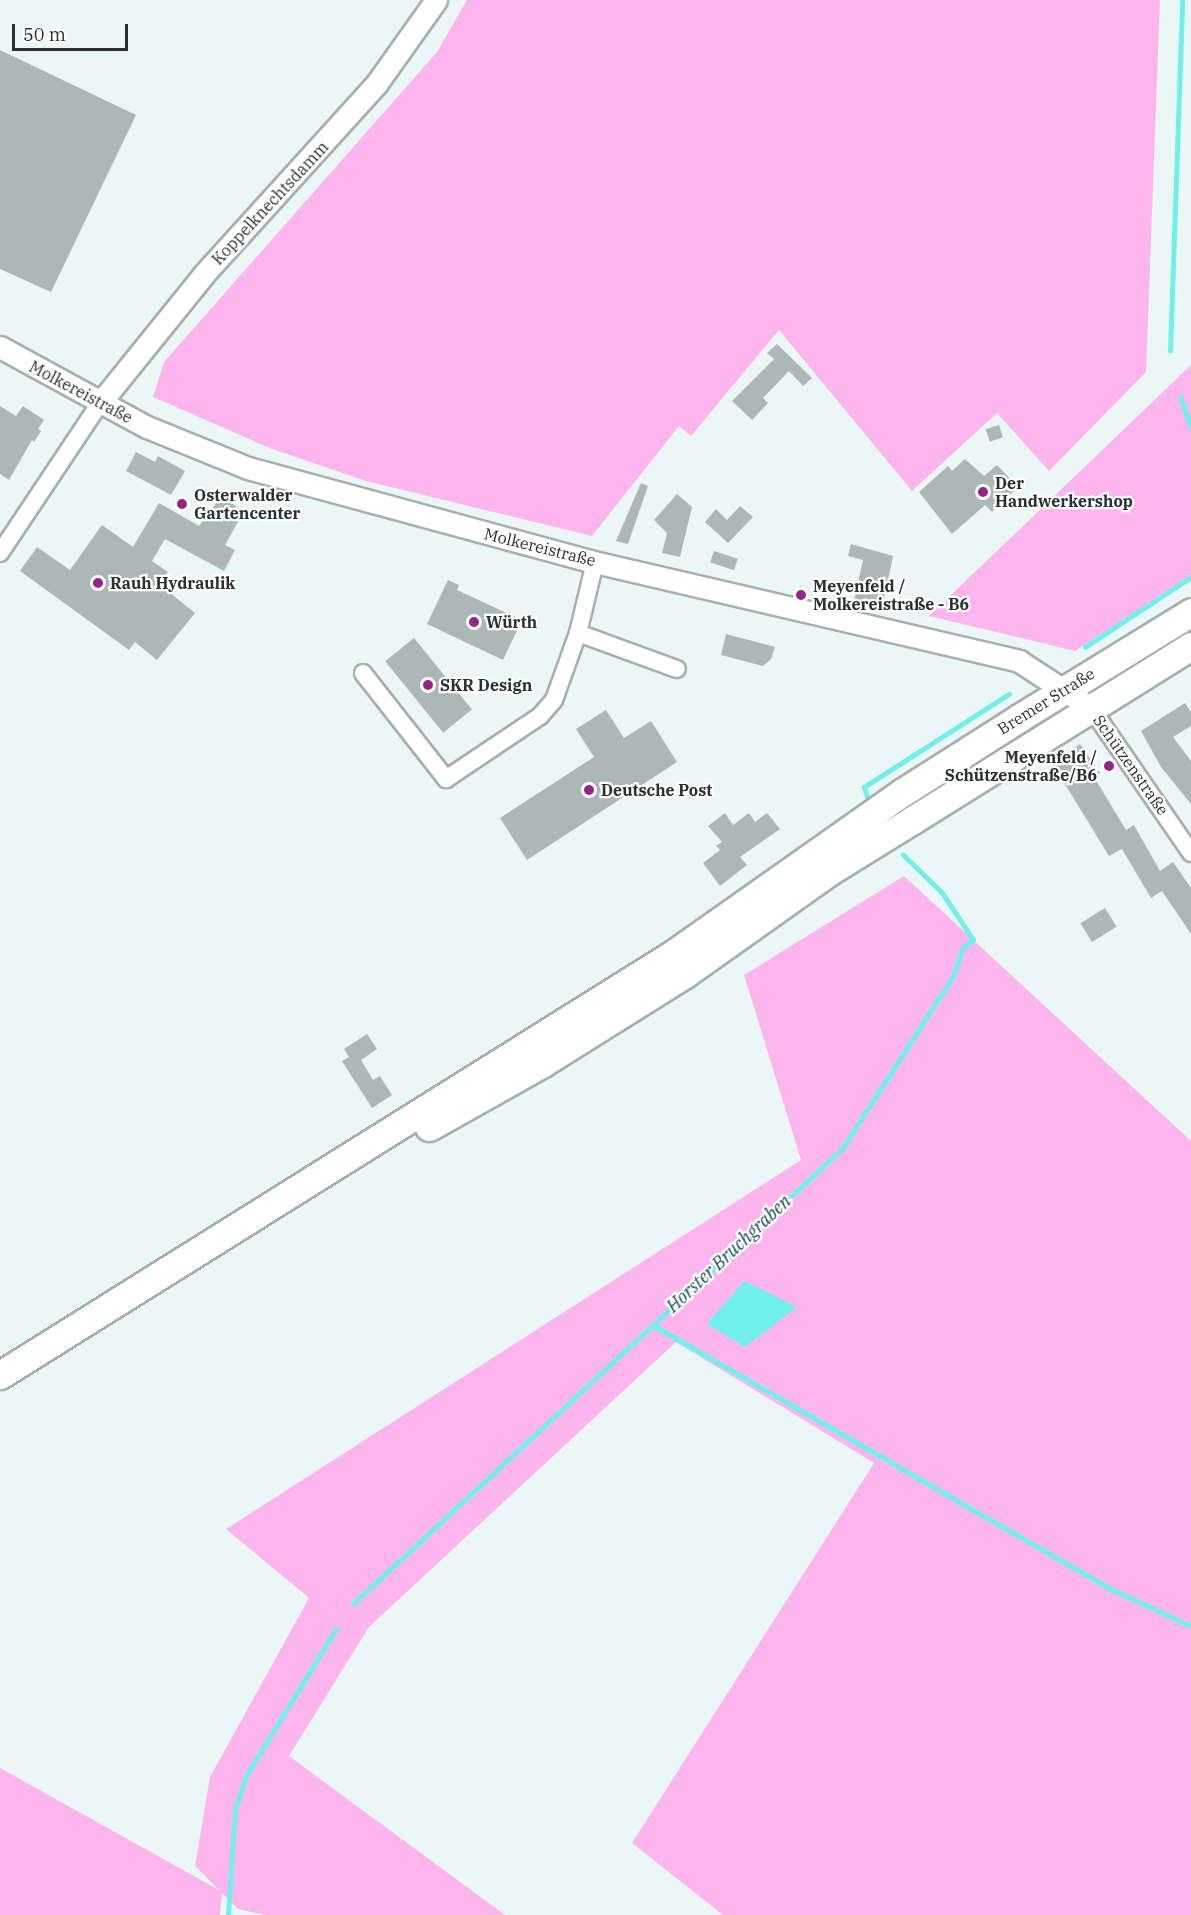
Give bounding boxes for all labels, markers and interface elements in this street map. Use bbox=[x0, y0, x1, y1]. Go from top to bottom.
scale bar bbox=[15, 12, 130, 50]
text: 50 m bbox=[23, 23, 66, 46]
street label: Koppelknechtsdamm bbox=[208, 137, 332, 269]
street label: Molkereistraße bbox=[26, 357, 136, 427]
place label: Der Handwerkershop bbox=[995, 473, 1133, 511]
place label: Osterwalder Gartencenter bbox=[194, 485, 300, 523]
marker: Der Handwerkershop bbox=[976, 485, 990, 499]
marker: Osterwalder Gartencenter bbox=[175, 497, 189, 511]
street label: Molkereistraße bbox=[482, 524, 598, 570]
place label: Rauh Hydraulik bbox=[110, 573, 235, 593]
marker: Rauh Hydraulik bbox=[91, 576, 105, 590]
place label: Meyenfeld / Molkereistraße - B6 bbox=[813, 576, 969, 614]
marker: Meyenfeld / Molkereistraße - B6 bbox=[794, 588, 808, 602]
place label: Würth bbox=[486, 612, 537, 632]
marker: Würth bbox=[467, 615, 481, 629]
street label: Bremer Straße bbox=[994, 664, 1098, 738]
place label: SKR Design bbox=[440, 675, 532, 695]
marker: SKR Design bbox=[421, 678, 435, 692]
street label: Schützenstraße bbox=[1089, 711, 1173, 819]
place label: Meyenfeld / Schützenstraße/B6 bbox=[945, 747, 1097, 785]
marker: Meyenfeld / Schützenstraße/B6 bbox=[1102, 759, 1116, 773]
place label: Deutsche Post bbox=[601, 780, 712, 800]
marker: Deutsche Post bbox=[582, 783, 596, 797]
water label: Horster Bruchgraben bbox=[662, 1191, 796, 1317]

